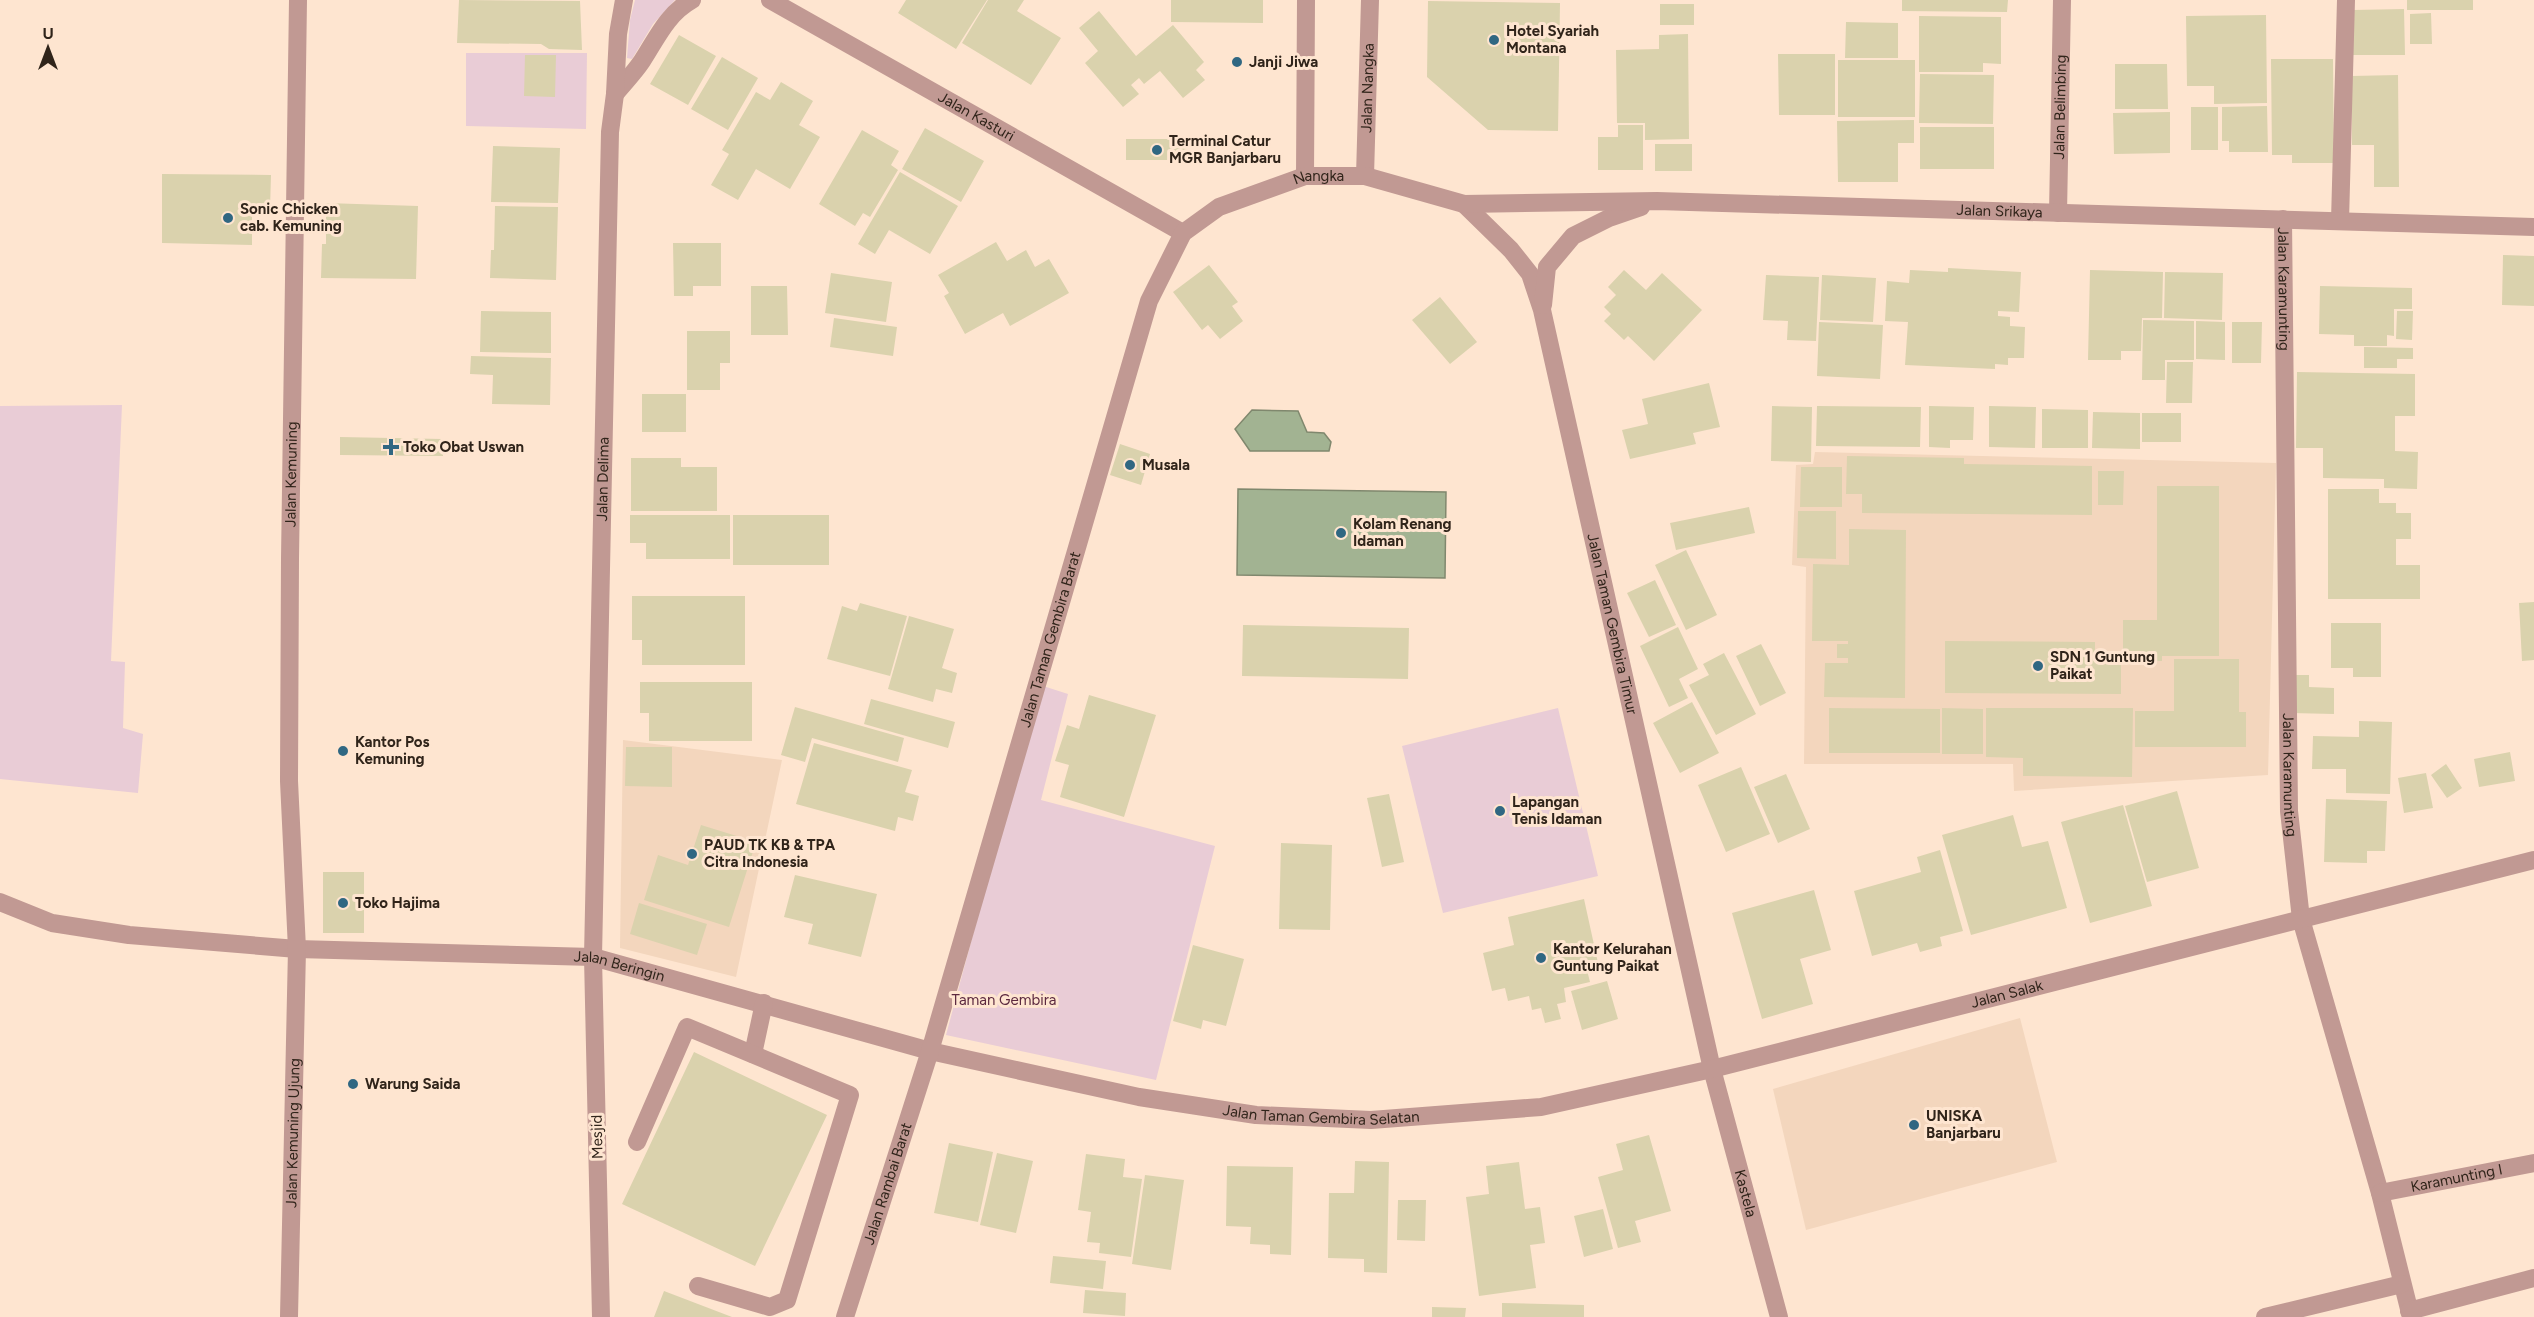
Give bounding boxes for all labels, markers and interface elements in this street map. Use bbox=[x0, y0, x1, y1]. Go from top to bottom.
north arrow bbox=[18, 18, 78, 78]
place label: Hotel Syariah Montana bbox=[1506, 22, 1599, 57]
text: U bbox=[42, 24, 54, 43]
marker: Hotel Syariah Montana bbox=[1487, 33, 1501, 47]
street label: Jalan Nangka bbox=[1357, 43, 1378, 133]
place label: Janji Jiwa bbox=[1249, 53, 1318, 71]
street label: Jalan Belimbing bbox=[2050, 54, 2070, 160]
marker: Janji Jiwa bbox=[1230, 55, 1244, 69]
street label: Jalan Kasturi bbox=[935, 88, 1018, 145]
place label: Terminal Catur MGR Banjarbaru bbox=[1169, 132, 1281, 167]
marker: Terminal Catur MGR Banjarbaru bbox=[1150, 143, 1164, 157]
street label: Nangka bbox=[1291, 167, 1344, 189]
place label: Sonic Chicken cab. Kemuning bbox=[240, 200, 342, 235]
street label: Jalan Srikaya bbox=[1956, 201, 2043, 221]
marker: Sonic Chicken cab. Kemuning bbox=[221, 211, 235, 225]
street label: Jalan Karamunting bbox=[2274, 227, 2293, 351]
street label: Jalan Kemuning bbox=[281, 421, 301, 527]
street label: Jalan Delima bbox=[593, 437, 613, 521]
place label: Toko Obat Uswan bbox=[403, 438, 524, 456]
marker: Toko Obat Uswan bbox=[384, 440, 398, 454]
place label: Musala bbox=[1142, 456, 1190, 474]
marker: Musala bbox=[1123, 458, 1137, 472]
place label: Kolam Renang Idaman bbox=[1353, 515, 1452, 550]
marker: Kolam Renang Idaman bbox=[1334, 526, 1348, 540]
street label: Jalan Taman Gembira Timur bbox=[1583, 532, 1641, 716]
street label: Jalan Taman Gembira Barat bbox=[1016, 549, 1084, 729]
place label: SDN 1 Guntung Paikat bbox=[2050, 648, 2155, 683]
marker: SDN 1 Guntung Paikat bbox=[2031, 659, 2045, 673]
street label: Jalan Karamunting bbox=[2279, 713, 2301, 838]
place label: Kantor Pos Kemuning bbox=[355, 733, 430, 768]
marker: Kantor Pos Kemuning bbox=[336, 744, 350, 758]
place label: Lapangan Tenis Idaman bbox=[1512, 793, 1602, 828]
marker: Lapangan Tenis Idaman bbox=[1493, 804, 1507, 818]
place label: PAUD TK KB & TPA Citra Indonesia bbox=[704, 836, 836, 871]
marker: PAUD TK KB & TPA Citra Indonesia bbox=[685, 847, 699, 861]
place label: Toko Hajima bbox=[355, 894, 440, 912]
marker: Toko Hajima bbox=[336, 896, 350, 910]
place label: Kantor Kelurahan Guntung Paikat bbox=[1553, 940, 1672, 975]
street label: Jalan Beringin bbox=[573, 947, 667, 986]
marker: Kantor Kelurahan Guntung Paikat bbox=[1534, 951, 1548, 965]
street label: Jalan Salak bbox=[1969, 976, 2045, 1012]
park label: Taman Gembira bbox=[952, 991, 1056, 1009]
street label: Jalan Kemuning Ujung bbox=[282, 1058, 304, 1208]
place label: Warung Saida bbox=[365, 1075, 460, 1093]
marker: Warung Saida bbox=[346, 1077, 360, 1091]
street label: Jalan Taman Gembira Selatan bbox=[1222, 1101, 1420, 1129]
place label: UNISKA Banjarbaru bbox=[1926, 1107, 2001, 1142]
street label: Mesjid bbox=[588, 1115, 606, 1159]
marker: UNISKA Banjarbaru bbox=[1907, 1118, 1921, 1132]
street label: Jalan Rambai Barat bbox=[860, 1120, 916, 1247]
street label: Karamunting I bbox=[2409, 1160, 2504, 1196]
street label: Kastela bbox=[1731, 1168, 1761, 1219]

